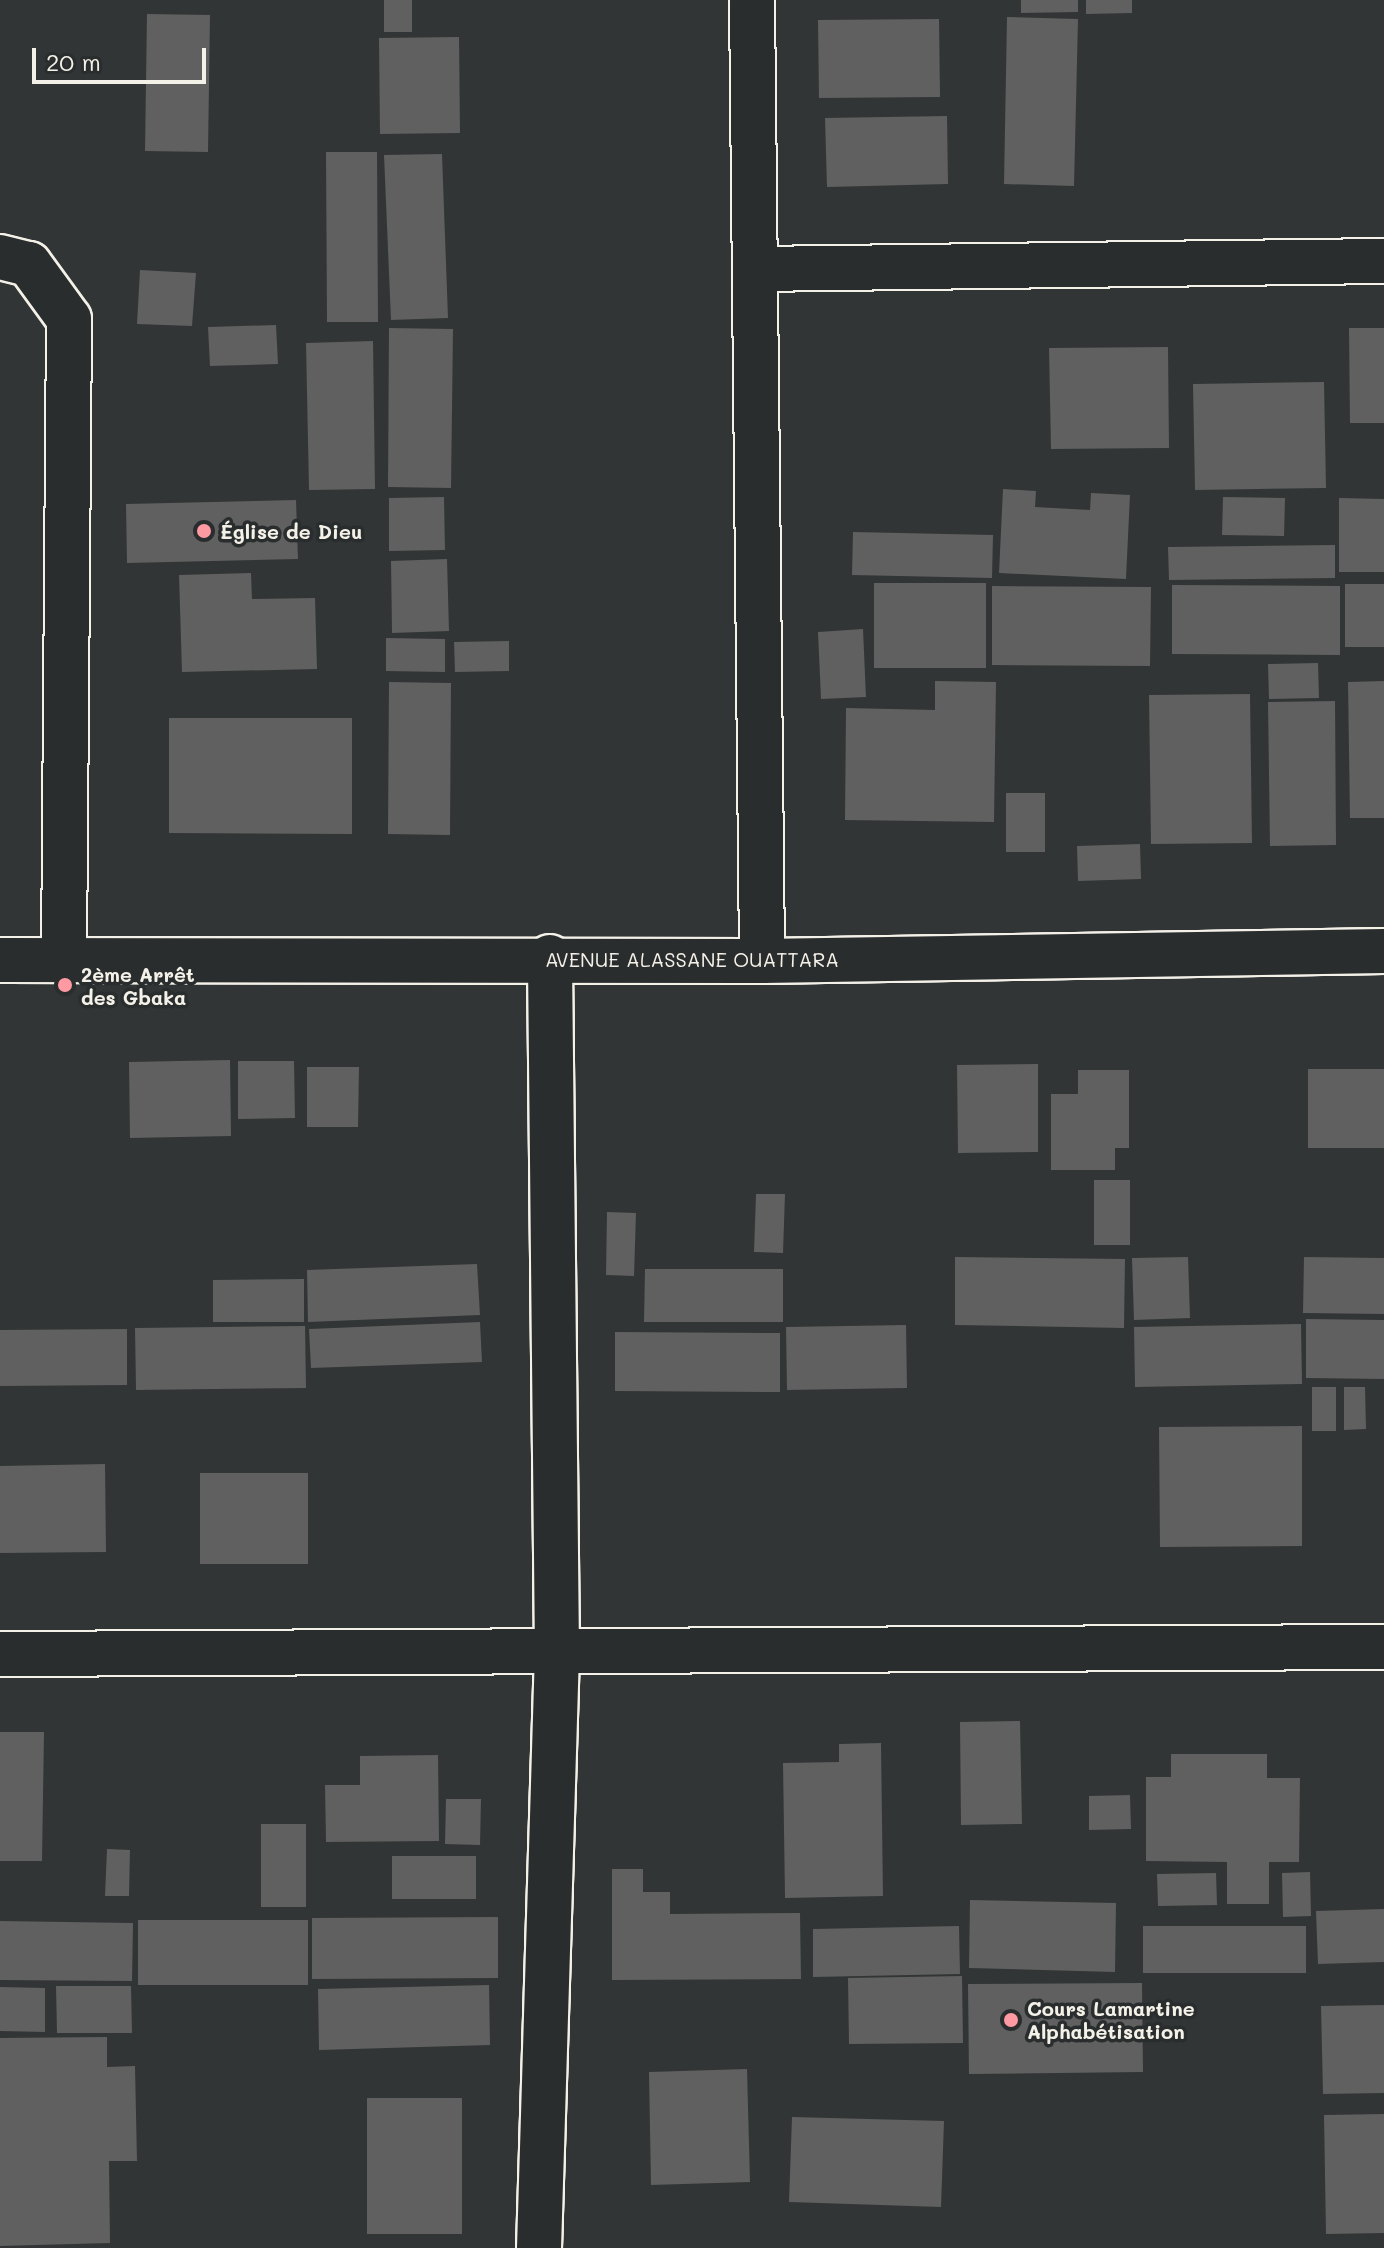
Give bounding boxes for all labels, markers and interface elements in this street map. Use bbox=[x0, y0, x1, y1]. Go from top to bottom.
scale bar bbox=[36, 32, 210, 82]
text: 20 m bbox=[46, 46, 101, 77]
place label: Église de Dieu bbox=[220, 519, 362, 543]
marker: Église de Dieu bbox=[195, 522, 213, 540]
street label: AVENUE ALASSANE OUATTARA bbox=[545, 947, 839, 971]
place label: 2ème Arrêt des Gbaka bbox=[81, 962, 195, 1009]
marker: 2ème Arrêt des Gbaka bbox=[56, 976, 74, 994]
place label: Cours Lamartine Alphabétisation bbox=[1027, 1996, 1195, 2043]
marker: Cours Lamartine Alphabétisation bbox=[1002, 2011, 1020, 2029]

